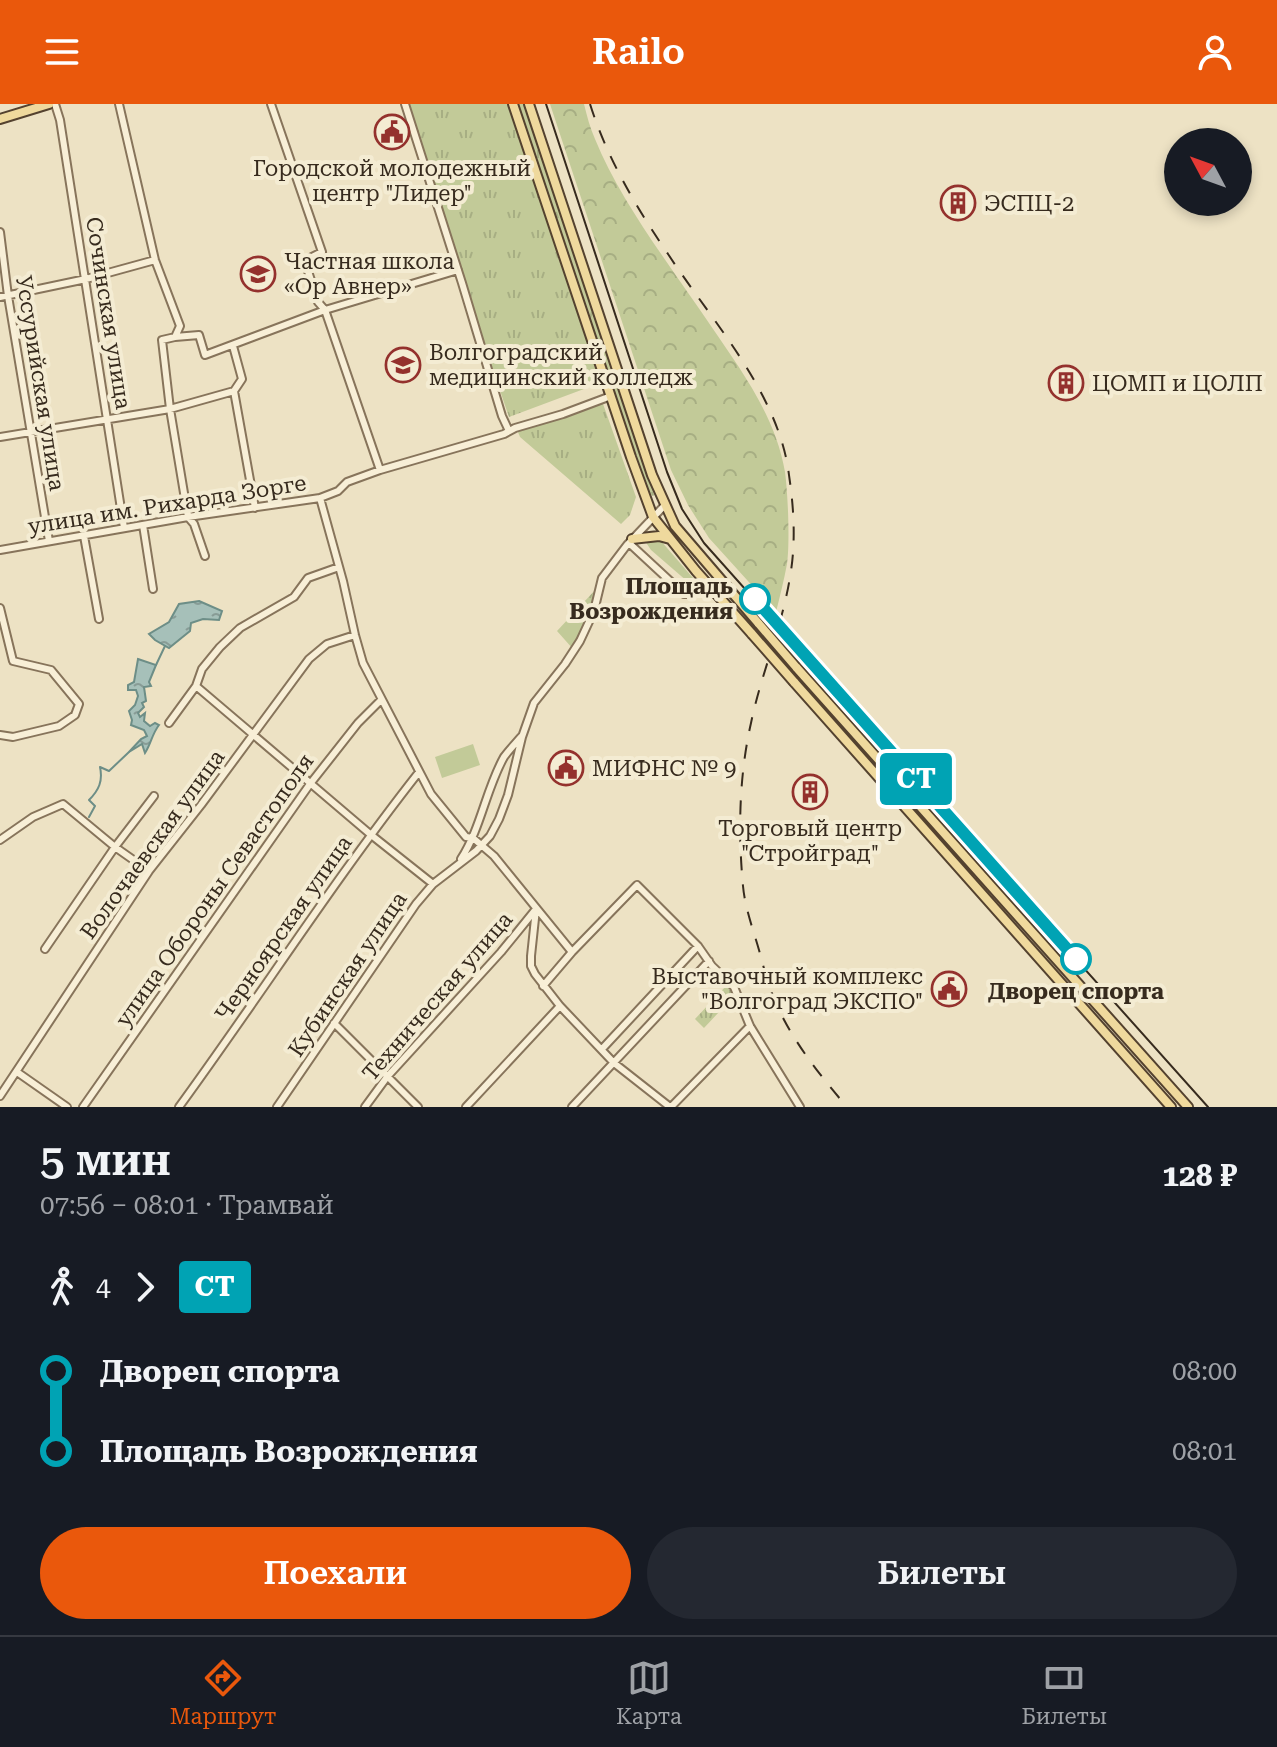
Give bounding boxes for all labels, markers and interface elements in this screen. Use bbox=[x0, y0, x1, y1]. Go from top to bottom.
icon: menu bbox=[40, 30, 84, 74]
icon: person bbox=[1193, 30, 1237, 74]
text: Railo bbox=[592, 31, 685, 73]
public building icon: Городской молодежный центр "Лидер" bbox=[373, 113, 411, 151]
north arrow bbox=[1164, 128, 1252, 216]
map controls bbox=[1164, 128, 1252, 216]
place label: Городской молодежный центр "Лидер" bbox=[253, 156, 531, 206]
building icon: ЭСПЦ-2 bbox=[939, 184, 977, 222]
place label: ЭСПЦ-2 bbox=[984, 191, 1074, 216]
street label: Сочинская улица bbox=[81, 215, 136, 411]
place label: Частная школа «Ор Авнер» bbox=[284, 249, 455, 299]
school or university icon: Частная школа «Ор Авнер» bbox=[239, 255, 277, 293]
street label: Уссурийская улица bbox=[11, 274, 70, 493]
place label: Волгоградский медицинский колледж bbox=[429, 340, 693, 390]
school or university icon: Волгоградский медицинский колледж bbox=[384, 346, 422, 384]
building icon: ЦОМП и ЦОЛП bbox=[1047, 364, 1085, 402]
place label: ЦОМП и ЦОЛП bbox=[1092, 371, 1263, 396]
street label: улица им. Рихарда Зорге bbox=[26, 470, 308, 539]
place label: Площадь Возрождения bbox=[569, 574, 733, 624]
marker: Площадь Возрождения bbox=[740, 584, 770, 614]
street label: Волочаевская улица bbox=[75, 745, 230, 944]
street label: улица Обороны Севастополя bbox=[110, 749, 319, 1031]
public building icon: МИФНС № 9 bbox=[547, 749, 585, 787]
line badge: СТ bbox=[880, 753, 952, 805]
place label: МИФНС № 9 bbox=[592, 756, 736, 781]
text: СТ bbox=[896, 762, 936, 795]
building icon: Торговый центр "Стройград" bbox=[791, 773, 829, 811]
place label: Торговый центр "Стройград" bbox=[718, 816, 902, 866]
street label: Черноярская улица bbox=[210, 831, 357, 1026]
street label: Кубинская улица bbox=[283, 887, 412, 1061]
street label: Техническая улица bbox=[357, 907, 517, 1086]
marker: Дворец спорта bbox=[1061, 944, 1091, 974]
place label: Выставочный комплекс "Волгоград ЭКСПО" bbox=[652, 964, 923, 1014]
public building icon: Выставочный комплекс "Волгоград ЭКСПО" bbox=[930, 970, 968, 1008]
place label: Дворец спорта bbox=[988, 979, 1164, 1004]
text: 5 мин bbox=[40, 1134, 171, 1186]
text: 128 ₽ bbox=[1162, 1158, 1237, 1193]
text: 07:56 – 08:01 · Трамвай bbox=[40, 1190, 334, 1220]
icon: walk bbox=[40, 1265, 84, 1309]
icon: forward bbox=[123, 1265, 167, 1309]
text: СТ bbox=[195, 1270, 235, 1303]
text: 4 bbox=[96, 1272, 111, 1302]
text: Дворец спорта bbox=[100, 1354, 340, 1389]
text: 08:00 bbox=[1172, 1356, 1237, 1386]
text: Площадь Возрождения bbox=[100, 1434, 478, 1469]
text: 08:01 bbox=[1172, 1436, 1237, 1466]
button: Поехали bbox=[40, 1527, 631, 1619]
button: Билеты bbox=[647, 1527, 1237, 1619]
tab: Маршрут bbox=[170, 1656, 276, 1729]
tab: Карта bbox=[616, 1656, 682, 1729]
tab: Билеты bbox=[1022, 1656, 1107, 1729]

